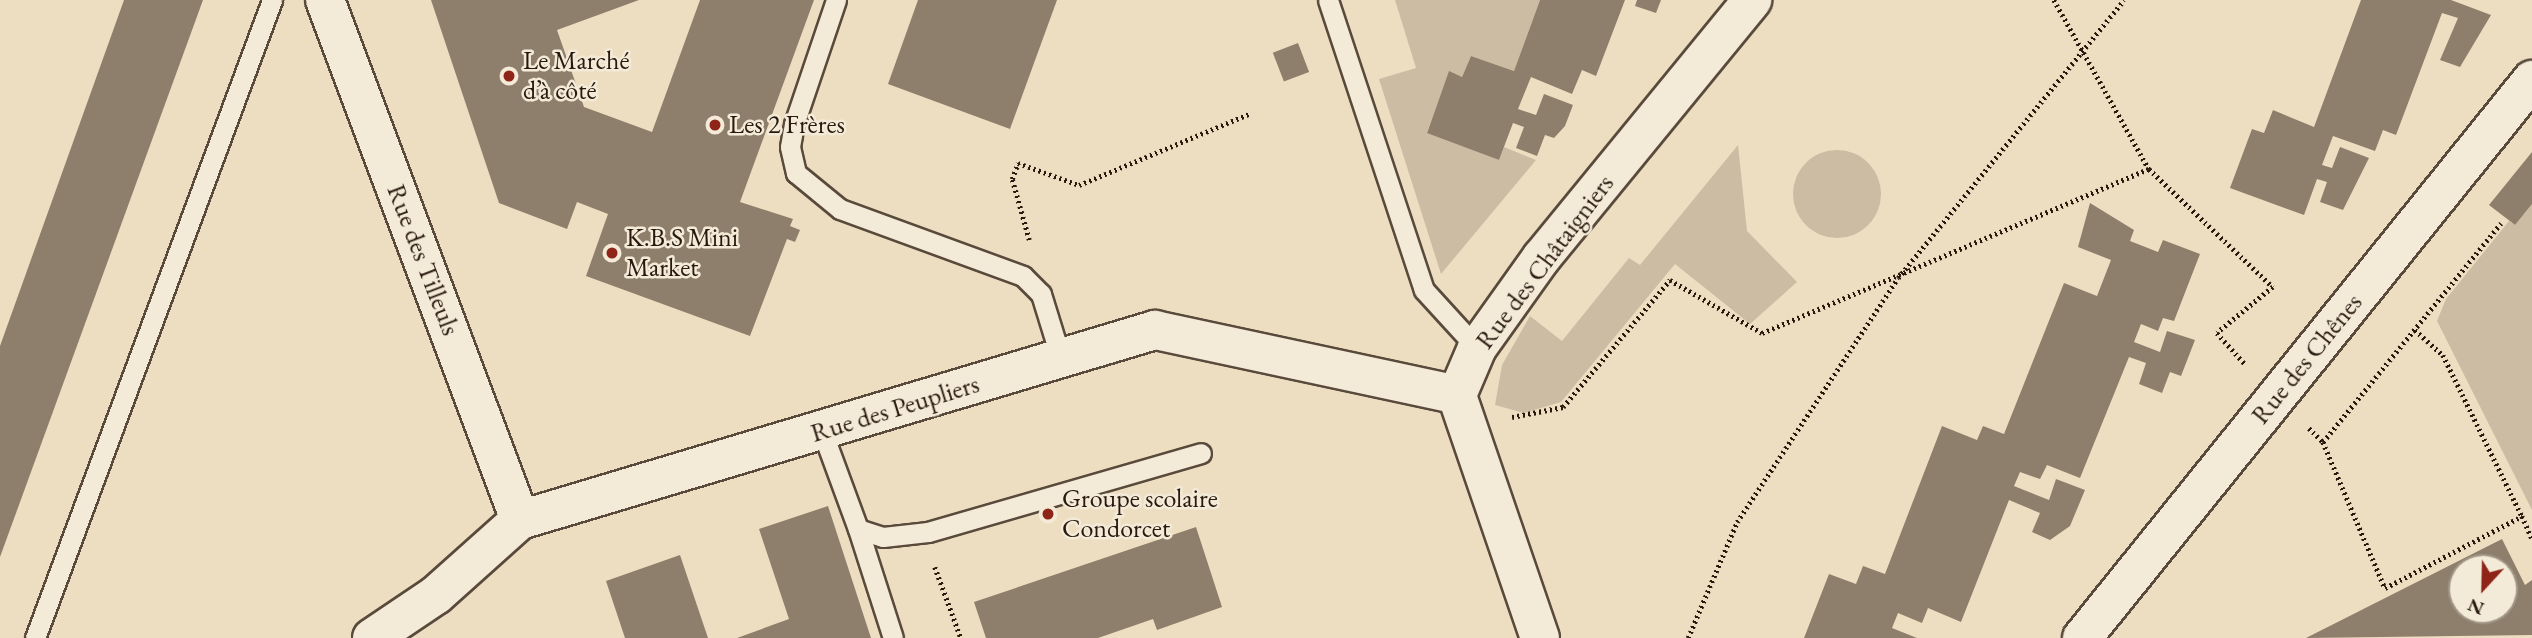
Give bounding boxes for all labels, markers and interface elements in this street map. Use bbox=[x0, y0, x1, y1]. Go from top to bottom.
place label: Le Marché d’à côté bbox=[523, 45, 630, 106]
marker: Le Marché d’à côté bbox=[501, 68, 517, 84]
place label: Les 2 Frères bbox=[729, 109, 845, 141]
marker: Les 2 Frères bbox=[707, 117, 723, 133]
street label: Rue des Châtaigniers bbox=[1469, 169, 1621, 355]
street label: Rue des Tilleuls bbox=[380, 180, 466, 340]
place label: K.B.S Mini Market bbox=[626, 222, 738, 284]
marker: K.B.S Mini Market bbox=[604, 245, 620, 261]
street label: Rue des Chênes bbox=[2245, 288, 2369, 430]
street label: Rue des Peupliers bbox=[807, 369, 983, 449]
place label: Groupe scolaire Condorcet bbox=[1062, 483, 1218, 544]
marker: Groupe scolaire Condorcet bbox=[1040, 506, 1056, 522]
north arrow bbox=[2448, 554, 2518, 624]
text: N bbox=[2464, 593, 2488, 622]

